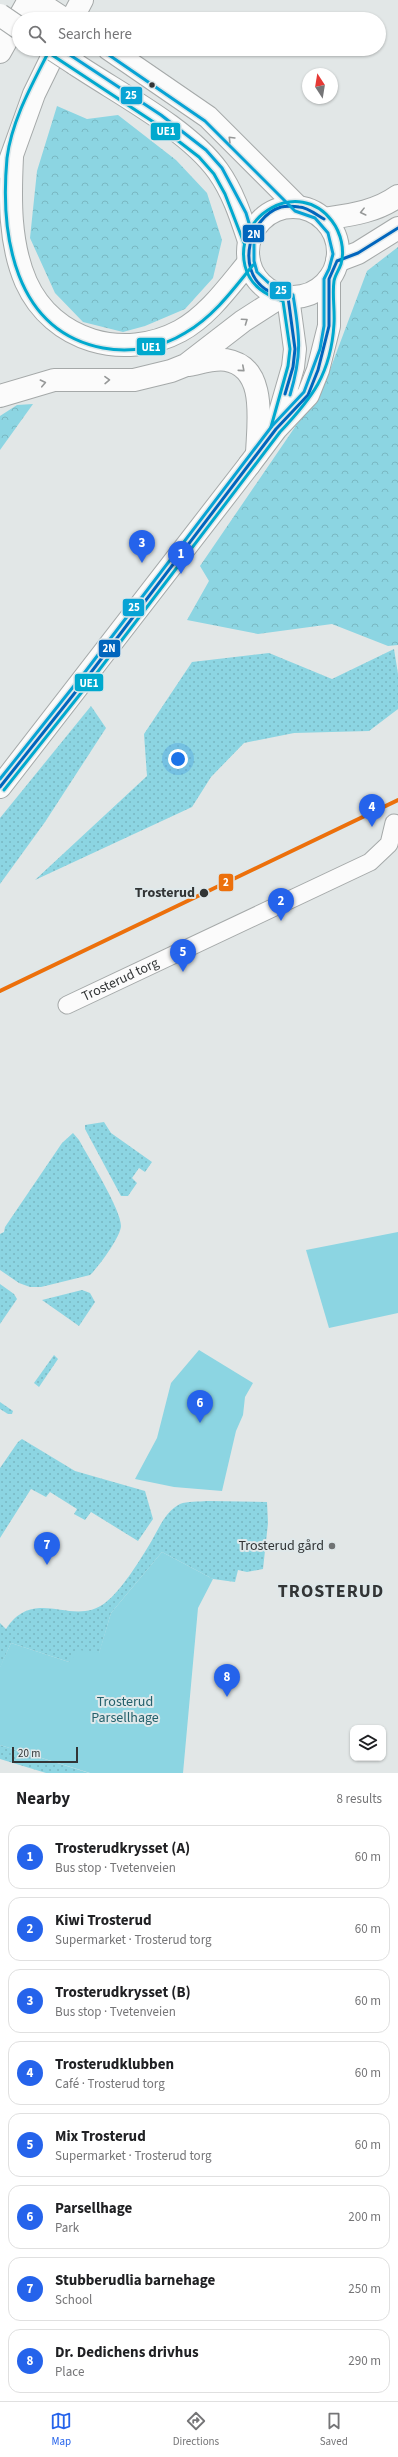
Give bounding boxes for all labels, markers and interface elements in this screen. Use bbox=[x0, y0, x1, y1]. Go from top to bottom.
search box bbox=[12, 12, 386, 56]
icon: search bbox=[26, 23, 48, 45]
text: Search here bbox=[58, 24, 132, 45]
north arrow bbox=[302, 68, 338, 104]
unlabelled marker bbox=[147, 80, 157, 90]
line badge: 25 bbox=[120, 86, 143, 105]
text: 25 bbox=[125, 88, 137, 103]
line badge: UE1 bbox=[150, 122, 181, 141]
text: UE1 bbox=[156, 124, 176, 139]
one-way arrow bbox=[228, 136, 236, 144]
one-way arrow bbox=[359, 207, 366, 215]
line badge: 2N bbox=[242, 224, 265, 243]
text: 2N bbox=[247, 227, 261, 242]
line badge: 25 bbox=[269, 281, 292, 300]
text: 25 bbox=[275, 283, 287, 298]
one-way arrow bbox=[240, 319, 247, 326]
line badge: UE1 bbox=[136, 337, 166, 356]
text: UE1 bbox=[141, 340, 161, 355]
one-way arrow bbox=[238, 364, 245, 371]
one-way arrow bbox=[104, 376, 110, 384]
one-way arrow bbox=[40, 379, 46, 387]
pin: 3 bbox=[129, 530, 155, 563]
pin: 1 bbox=[168, 541, 194, 574]
line badge: 25 bbox=[122, 598, 145, 617]
text: 25 bbox=[128, 600, 140, 615]
line badge: 2N bbox=[98, 639, 121, 658]
text: 2N bbox=[102, 641, 116, 656]
line badge: UE1 bbox=[74, 673, 104, 692]
text: UE1 bbox=[79, 676, 99, 691]
your location bbox=[168, 749, 188, 769]
pin: 4 bbox=[359, 794, 385, 827]
line badge: 2 bbox=[218, 873, 234, 892]
text: 2 bbox=[223, 875, 229, 890]
place label: Trosterud bbox=[135, 883, 195, 903]
marker: Trosterud bbox=[198, 887, 210, 899]
pin: 2 bbox=[268, 888, 294, 921]
pin: 5 bbox=[170, 939, 196, 972]
street label: Trosterud torg bbox=[78, 953, 162, 1007]
pin: 6 bbox=[187, 1390, 213, 1423]
pin: 7 bbox=[34, 1532, 60, 1565]
place label: Trosterud gård bbox=[238, 1536, 324, 1556]
marker: Trosterud gård bbox=[327, 1541, 337, 1551]
district label: TROSTERUD bbox=[278, 1579, 384, 1604]
pin: 8 bbox=[214, 1664, 240, 1697]
park label: Trosterud Parsellhage bbox=[91, 1692, 159, 1728]
map controls bbox=[350, 1725, 386, 1761]
button: layers bbox=[350, 1725, 386, 1761]
scale bar bbox=[12, 1745, 78, 1764]
text: 20 m bbox=[18, 1746, 40, 1761]
text: Nearby bbox=[16, 1787, 70, 1811]
text: 8 results bbox=[337, 1790, 382, 1808]
text: Trosterudkrysset (A) bbox=[55, 1838, 190, 1859]
text: 1 bbox=[27, 1848, 33, 1866]
text: 60 m bbox=[355, 1848, 381, 1866]
text: Bus stop · Tvetenveien bbox=[55, 1859, 176, 1877]
text: Kiwi Trosterud bbox=[55, 1910, 152, 1931]
text: 2 bbox=[27, 1920, 33, 1938]
text: 60 m bbox=[355, 1920, 381, 1938]
text: Supermarket · Trosterud torg bbox=[55, 1931, 212, 1949]
text: Trosterudkrysset (B) bbox=[55, 1982, 191, 2003]
text: 3 bbox=[27, 1992, 33, 2010]
text: 60 m bbox=[355, 1992, 381, 2010]
text: Bus stop · Tvetenveien bbox=[55, 2003, 176, 2021]
text: Trosterudklubben bbox=[55, 2054, 174, 2075]
text: 4 bbox=[27, 2064, 33, 2082]
text: 60 m bbox=[355, 2064, 381, 2082]
text: Café · Trosterud torg bbox=[55, 2075, 165, 2093]
text: Mix Trosterud bbox=[55, 2126, 146, 2147]
text: 5 bbox=[27, 2136, 33, 2154]
text: 60 m bbox=[355, 2136, 381, 2154]
text: Supermarket · Trosterud torg bbox=[55, 2147, 212, 2165]
text: Parsellhage bbox=[55, 2198, 132, 2219]
text: 6 bbox=[27, 2208, 33, 2226]
text: 200 m bbox=[348, 2208, 381, 2226]
text: Park bbox=[55, 2219, 79, 2237]
text: Stubberudlia barnehage bbox=[55, 2270, 215, 2291]
text: 7 bbox=[27, 2280, 33, 2298]
text: 250 m bbox=[348, 2280, 381, 2298]
text: School bbox=[55, 2291, 92, 2309]
text: Dr. Dedichens drivhus bbox=[55, 2342, 199, 2363]
text: 8 bbox=[27, 2352, 33, 2370]
text: 290 m bbox=[348, 2352, 381, 2370]
text: Place bbox=[55, 2363, 84, 2381]
tab: Map bbox=[50, 2410, 72, 2449]
tab: Directions bbox=[173, 2410, 219, 2449]
tab: Saved bbox=[320, 2410, 348, 2449]

